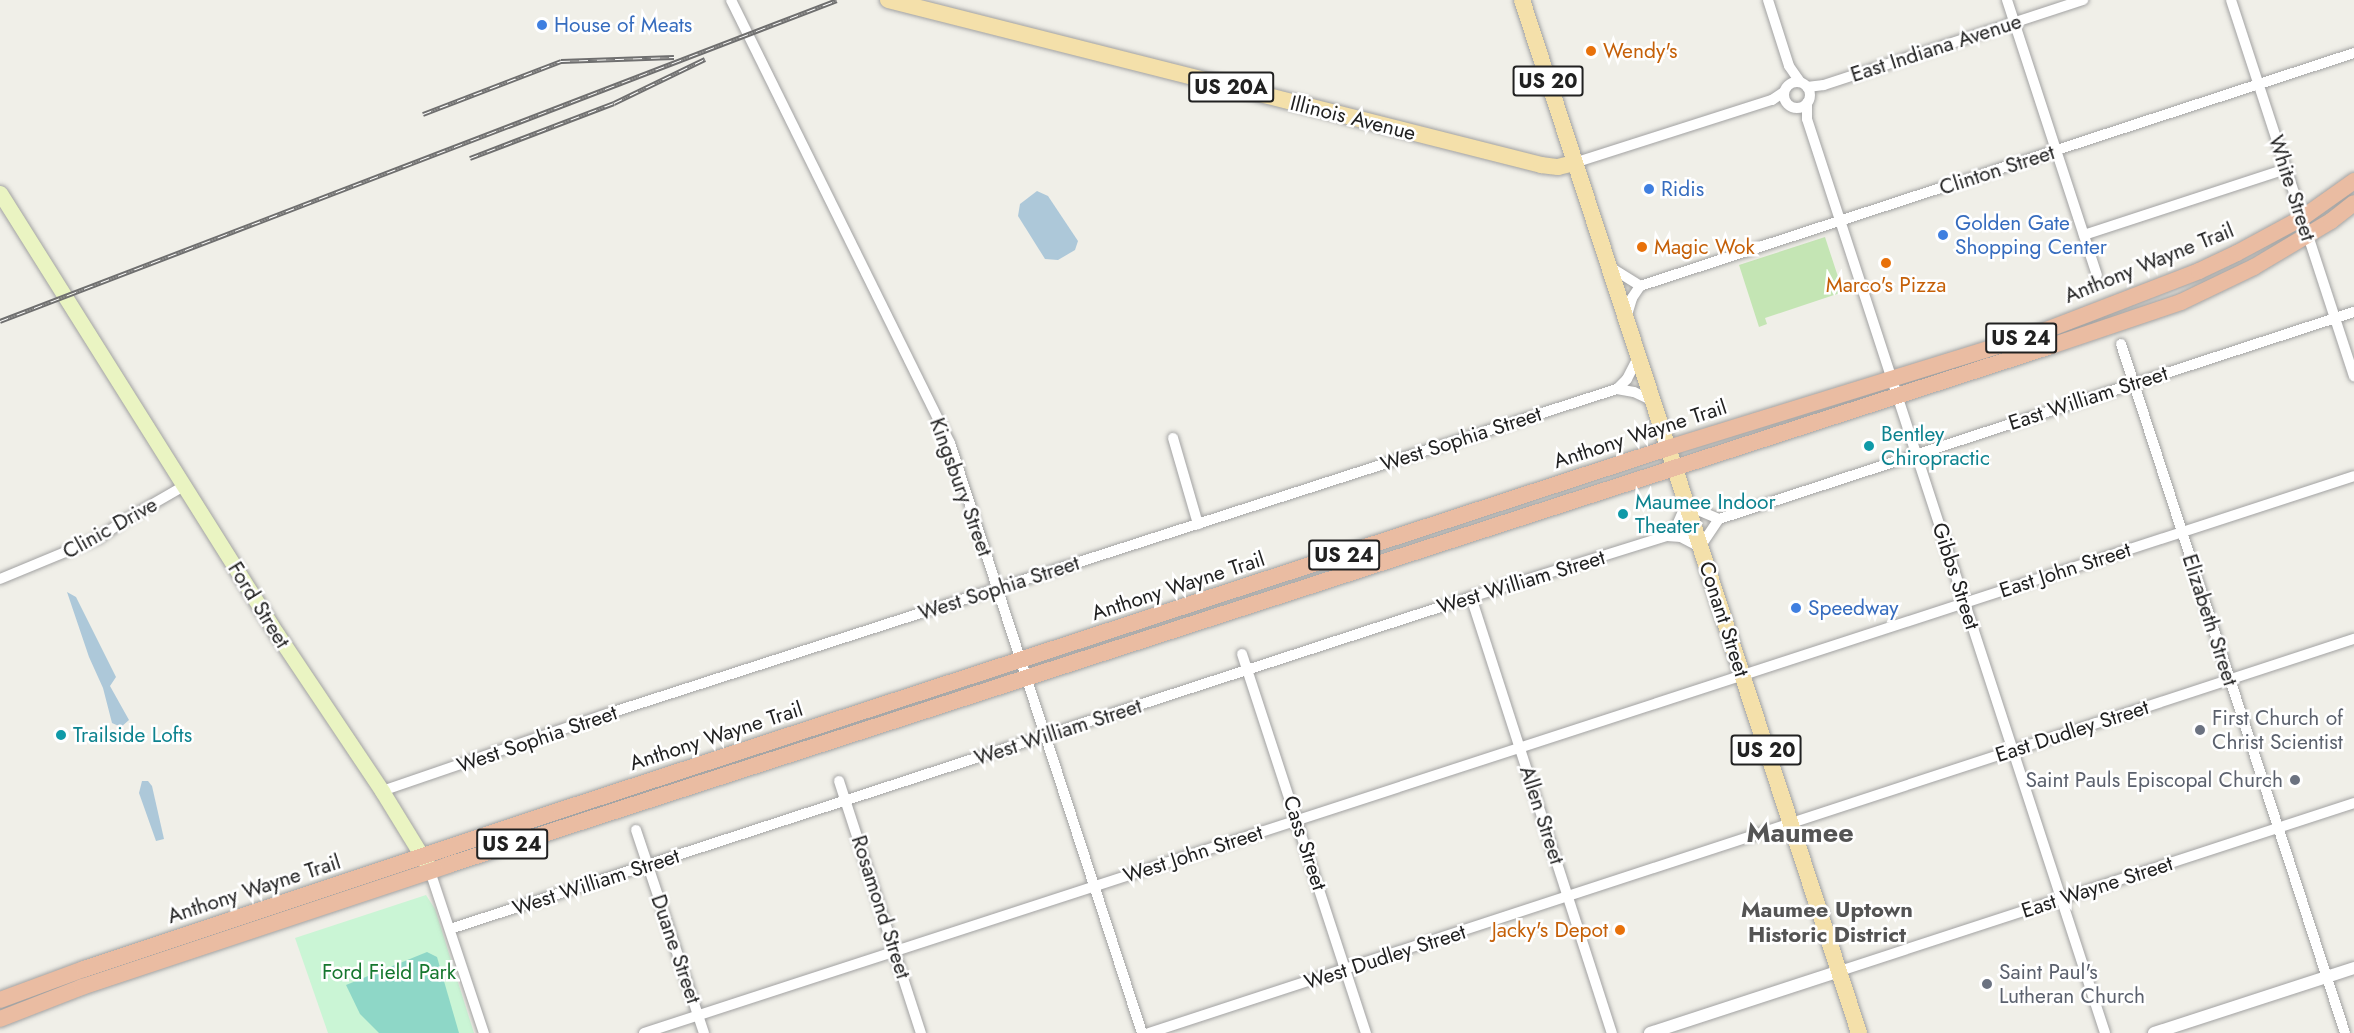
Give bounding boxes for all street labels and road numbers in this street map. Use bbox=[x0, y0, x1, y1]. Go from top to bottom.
street label: East Indiana Avenue bbox=[1847, 9, 2025, 87]
road number: US 20 bbox=[1512, 64, 1584, 98]
road number: US 20A bbox=[1188, 70, 1274, 104]
street label: Illinois Avenue bbox=[1288, 90, 1418, 146]
street label: White Street bbox=[2263, 132, 2321, 244]
street label: Clinton Street bbox=[1936, 140, 2058, 200]
street label: Anthony Wayne Trail bbox=[2061, 217, 2237, 309]
road number: US 24 bbox=[1985, 321, 2057, 355]
street label: East William Street bbox=[2005, 360, 2171, 436]
street label: Anthony Wayne Trail bbox=[1550, 394, 1730, 474]
street label: West Sophia Street bbox=[1377, 401, 1545, 477]
street label: Kingsbury Street bbox=[924, 414, 998, 560]
street label: Clinic Drive bbox=[58, 492, 162, 564]
street label: Gibbs Street bbox=[1927, 520, 1985, 632]
street label: East John Street bbox=[1996, 537, 2134, 603]
road number: US 24 bbox=[1308, 538, 1380, 572]
street label: West William Street bbox=[1434, 545, 1608, 619]
street label: Anthony Wayne Trail bbox=[1088, 546, 1268, 626]
street label: West Sophia Street bbox=[915, 550, 1083, 626]
street label: Elizabeth Street bbox=[2177, 551, 2243, 689]
street label: Ford Street bbox=[223, 557, 295, 653]
street label: Conant Street bbox=[1694, 558, 1754, 680]
street label: West William Street bbox=[971, 693, 1145, 771]
street label: East Dudley Street bbox=[1992, 694, 2152, 768]
street label: Anthony Wayne Trail bbox=[626, 696, 806, 776]
street label: West Sophia Street bbox=[454, 700, 620, 778]
road number: US 20 bbox=[1730, 733, 1802, 767]
street label: Allen Street bbox=[1514, 763, 1570, 867]
street label: Cass Street bbox=[1278, 793, 1332, 893]
street label: West John Street bbox=[1120, 820, 1266, 888]
road number: US 24 bbox=[476, 827, 548, 861]
street label: Rosamond Street bbox=[846, 832, 916, 982]
street label: West William Street bbox=[509, 843, 683, 921]
street label: Anthony Wayne Trail bbox=[164, 849, 344, 929]
street label: East Wayne Street bbox=[2018, 851, 2176, 923]
street label: Duane Street bbox=[646, 891, 706, 1007]
street label: West Dudley Street bbox=[1301, 919, 1469, 995]

